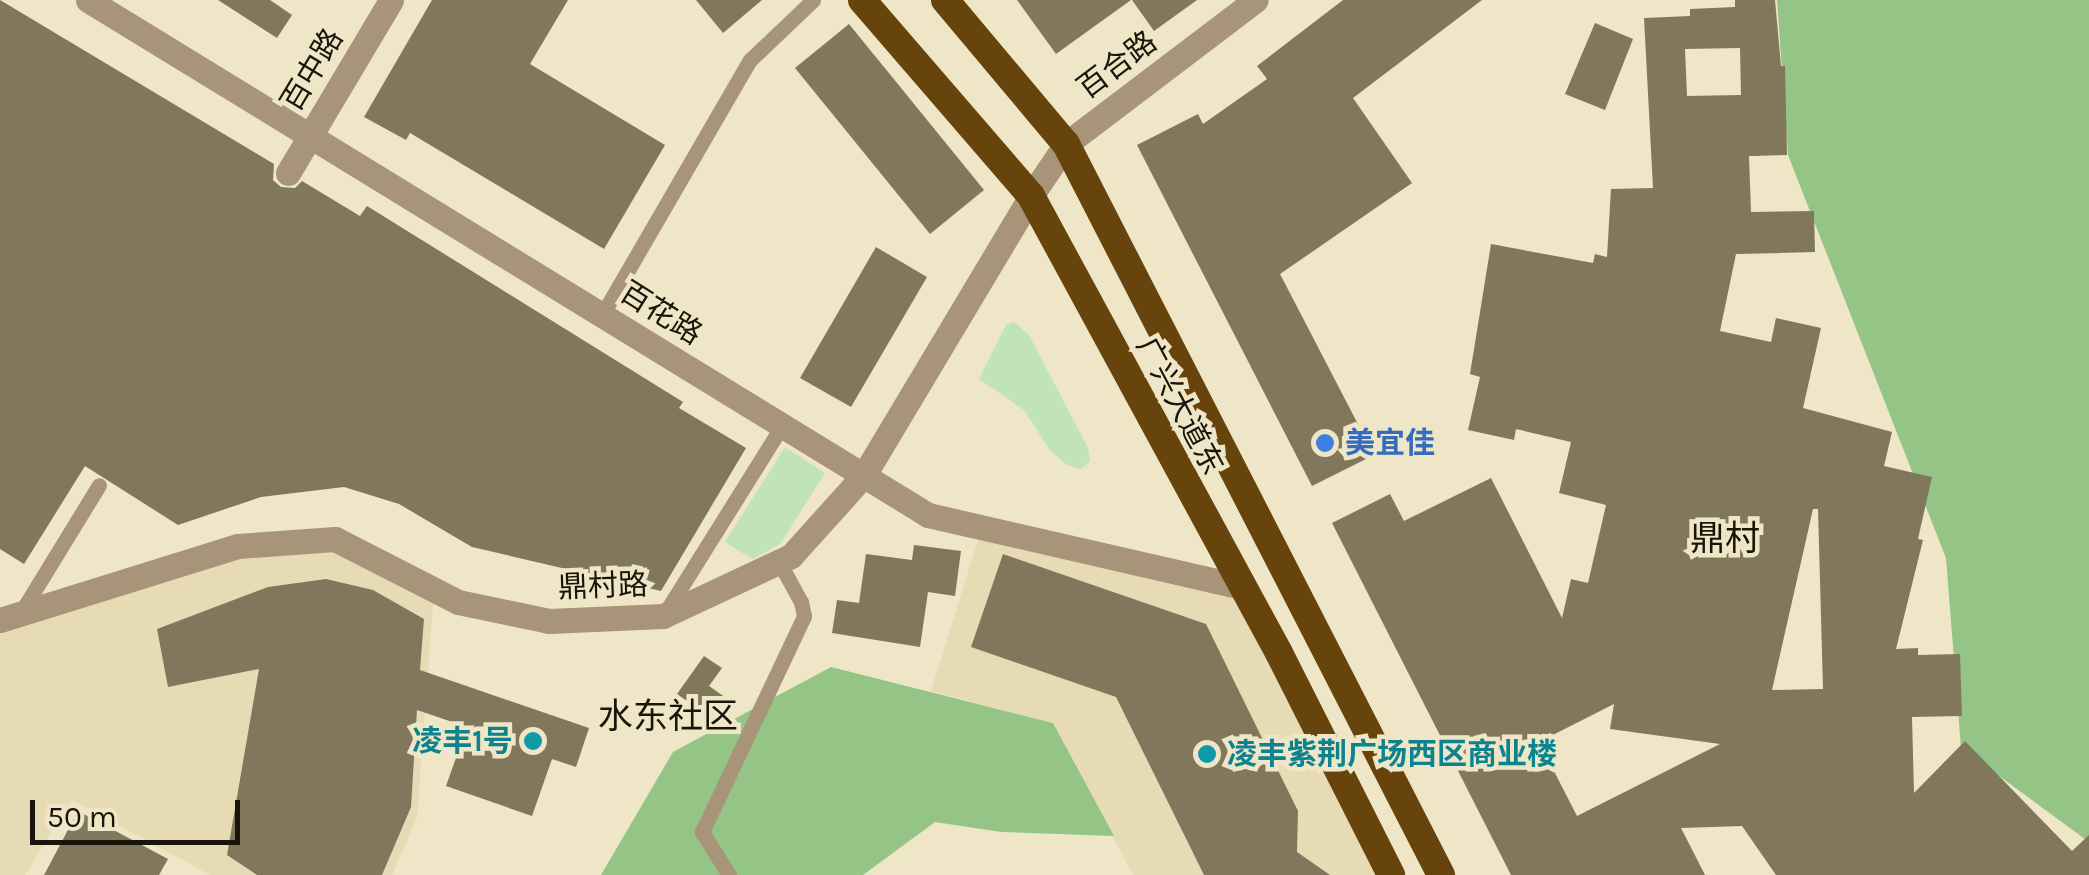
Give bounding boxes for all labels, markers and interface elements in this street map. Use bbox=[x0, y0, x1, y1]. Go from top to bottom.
street label: 百中路 bbox=[273, 22, 351, 118]
street label: 百合路 bbox=[1070, 24, 1164, 106]
street label: 百花路 bbox=[613, 274, 709, 352]
street label: 广兴大道东 bbox=[1129, 331, 1231, 481]
place label: 美宜佳 bbox=[1345, 425, 1435, 461]
marker: 美宜佳 bbox=[1314, 432, 1336, 454]
district label: 鼎村 bbox=[1690, 518, 1760, 560]
street label: 鼎村路 bbox=[557, 566, 649, 606]
district label: 水东社区 bbox=[598, 696, 738, 738]
place label: 凌丰1号 bbox=[412, 723, 513, 759]
marker: 凌丰1号 bbox=[522, 730, 544, 752]
place label: 凌丰紫荆广场西区商业楼 bbox=[1227, 736, 1557, 772]
marker: 凌丰紫荆广场西区商业楼 bbox=[1196, 743, 1218, 765]
scale bar bbox=[35, 780, 245, 842]
text: 50 m bbox=[47, 799, 117, 835]

